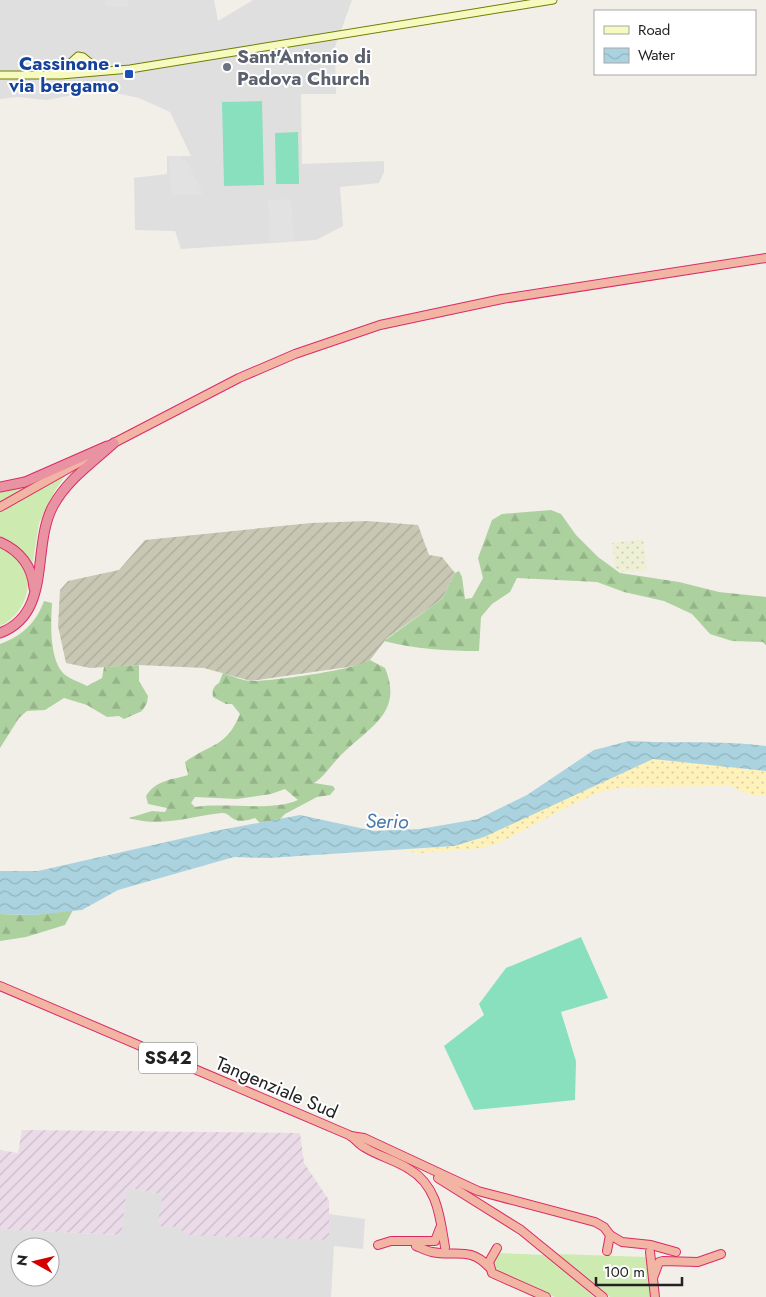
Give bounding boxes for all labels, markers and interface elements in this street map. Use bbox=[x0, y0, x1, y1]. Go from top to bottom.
legend bbox=[594, 10, 756, 75]
text: Road bbox=[638, 19, 670, 41]
place label: Sant'Antonio di Padova Church bbox=[237, 43, 371, 92]
text: Water bbox=[638, 44, 676, 66]
place label: Cassinone - via bergamo bbox=[8, 50, 120, 99]
marker: Sant'Antonio di Padova Church bbox=[221, 61, 233, 73]
marker: Cassinone - via bergamo bbox=[123, 68, 135, 80]
water label: Serio bbox=[365, 807, 409, 836]
road number: SS42 bbox=[139, 1042, 197, 1074]
street label: Tangenziale Sud bbox=[211, 1050, 342, 1125]
north arrow bbox=[10, 1237, 60, 1287]
text: N bbox=[11, 1253, 33, 1267]
scale bar bbox=[596, 1254, 682, 1286]
text: 100 m bbox=[604, 1261, 645, 1283]

